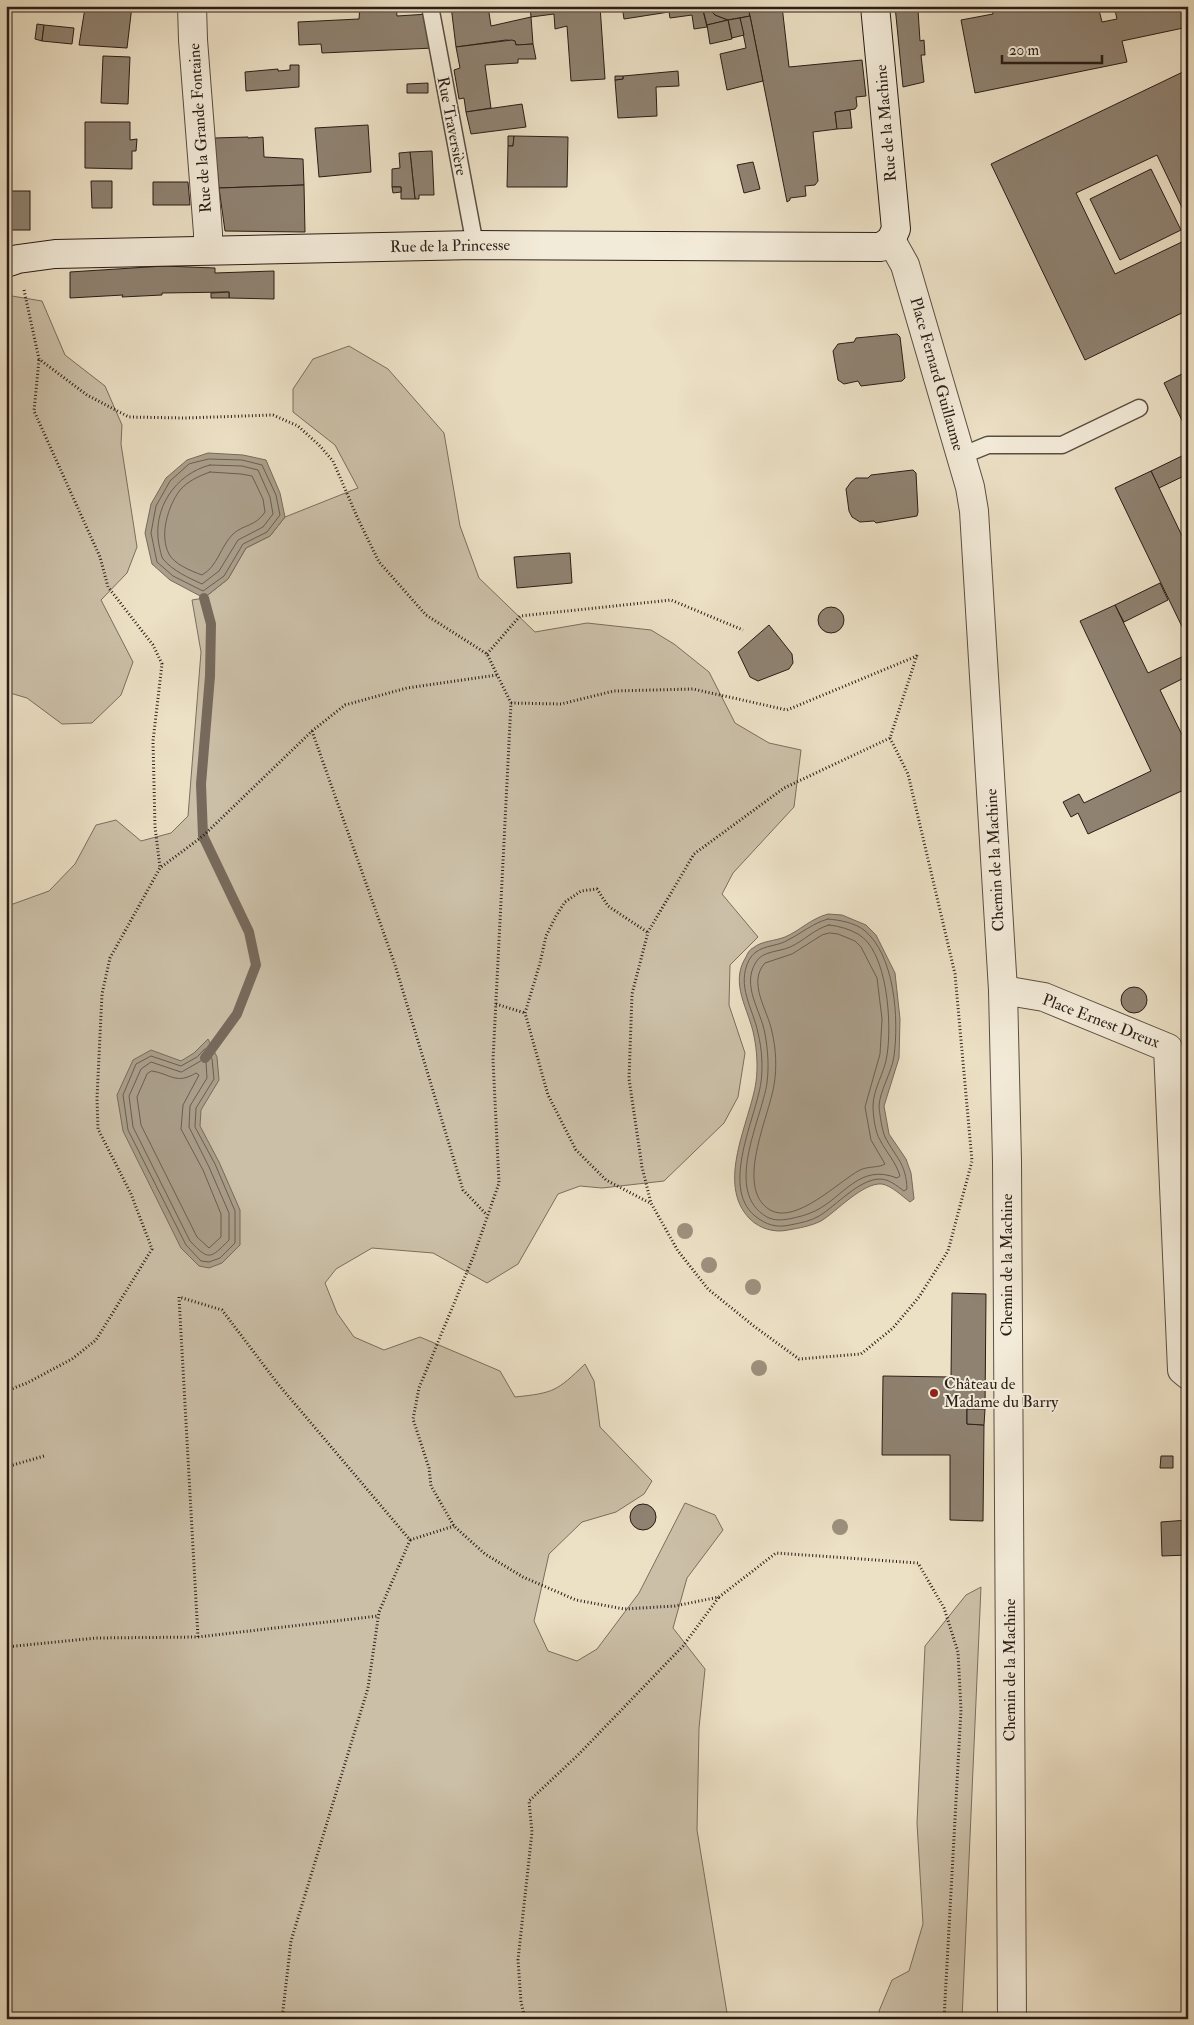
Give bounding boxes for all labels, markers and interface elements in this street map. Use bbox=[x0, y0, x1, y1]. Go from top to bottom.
scale bar bbox=[1002, 32, 1102, 64]
text: 20 m bbox=[1009, 41, 1039, 60]
street label: Rue de la Grande Fontaine bbox=[184, 42, 216, 214]
street label: Rue de la Machine bbox=[871, 63, 901, 182]
street label: Rue Traversière bbox=[433, 75, 471, 178]
street label: Rue de la Princesse bbox=[390, 235, 510, 257]
street label: Place Fernard Guillaume bbox=[905, 295, 969, 453]
street label: Chemin de la Machine bbox=[981, 788, 1009, 932]
street label: Place Ernest Dreux bbox=[1040, 989, 1162, 1053]
street label: Chemin de la Machine bbox=[997, 1193, 1017, 1337]
place label: Château de Madame du Barry bbox=[944, 1374, 1059, 1412]
marker: Château de Madame du Barry bbox=[928, 1387, 940, 1399]
street label: Chemin de la Machine bbox=[1000, 1598, 1020, 1742]

